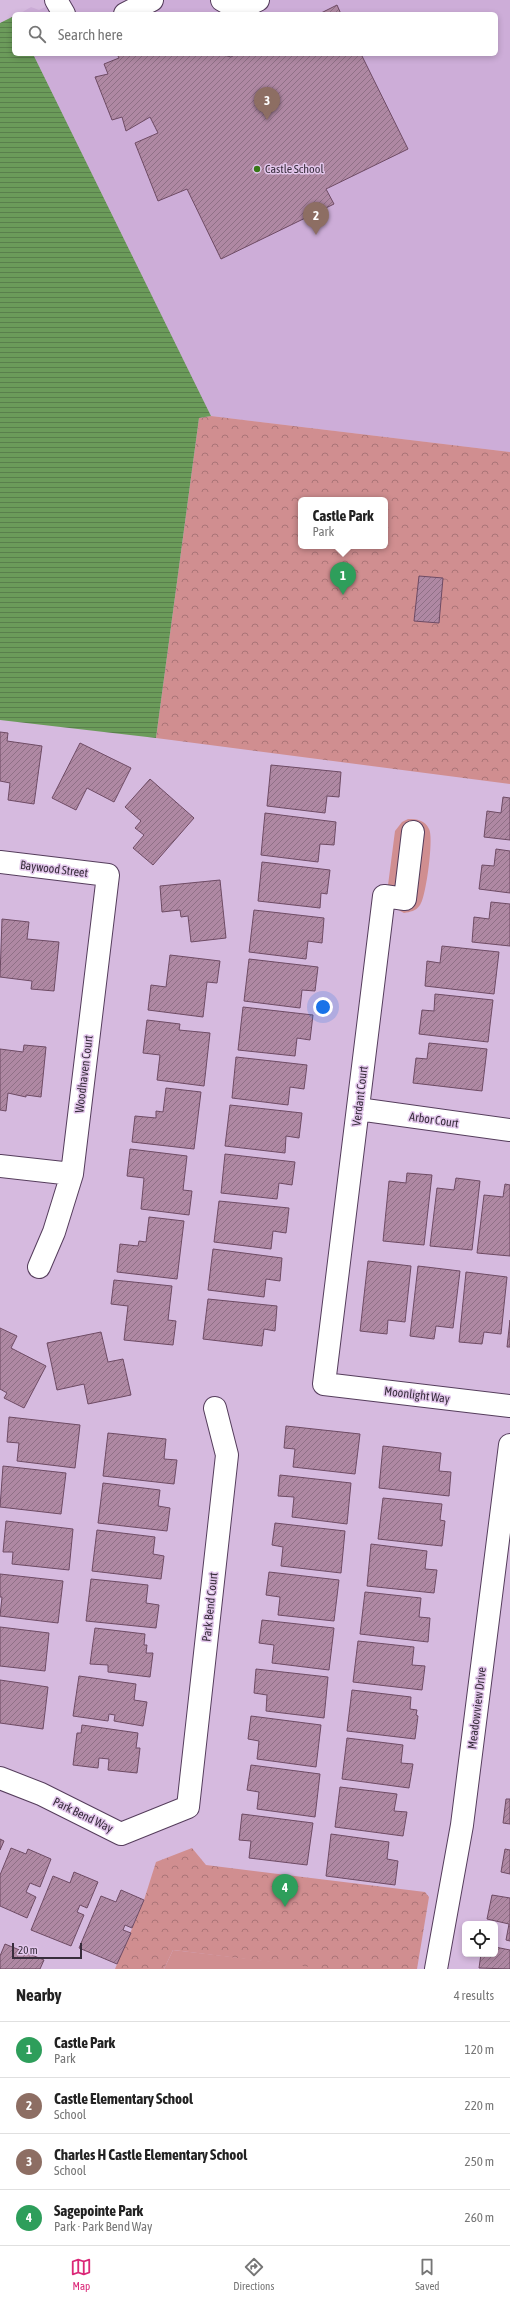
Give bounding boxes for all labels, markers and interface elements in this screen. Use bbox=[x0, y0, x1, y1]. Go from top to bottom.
search box bbox=[12, 12, 498, 56]
icon: search bbox=[26, 23, 48, 45]
text: Search here bbox=[58, 26, 123, 43]
pin: 3 bbox=[254, 87, 280, 120]
place label: Castle School bbox=[265, 162, 324, 176]
marker: Castle School bbox=[252, 164, 262, 174]
pin: 2 bbox=[303, 202, 329, 235]
popup bbox=[298, 497, 388, 549]
text: Castle Park bbox=[312, 507, 374, 524]
text: Park bbox=[312, 524, 334, 539]
pin: 1 bbox=[330, 562, 356, 595]
street label: Baywood Street bbox=[19, 858, 89, 880]
your location bbox=[313, 997, 333, 1017]
street label: Woodhaven Court bbox=[72, 1034, 96, 1114]
street label: Verdant Court bbox=[349, 1065, 371, 1127]
street label: Arbor Court bbox=[408, 1110, 460, 1130]
street label: Moonlight Way bbox=[383, 1384, 451, 1406]
street label: Park Bend Court bbox=[199, 1571, 221, 1642]
street label: Meadowview Drive bbox=[465, 1666, 489, 1750]
street label: Park Bend Way bbox=[51, 1794, 115, 1836]
pin: 4 bbox=[272, 1874, 298, 1907]
map controls bbox=[462, 1921, 498, 1957]
button: locate bbox=[462, 1921, 498, 1957]
scale bar bbox=[12, 1941, 82, 1960]
text: 20 m bbox=[18, 1944, 38, 1956]
text: Nearby bbox=[16, 1985, 62, 2005]
text: 4 results bbox=[454, 1988, 494, 2003]
text: Castle Park bbox=[54, 2034, 115, 2051]
text: 1 bbox=[26, 2042, 32, 2057]
text: 120 m bbox=[465, 2042, 494, 2057]
text: Park bbox=[54, 2051, 76, 2066]
text: Castle Elementary School bbox=[54, 2090, 193, 2107]
text: 2 bbox=[26, 2098, 32, 2113]
text: 220 m bbox=[465, 2098, 494, 2113]
text: School bbox=[54, 2107, 86, 2122]
text: Charles H Castle Elementary School bbox=[54, 2146, 247, 2163]
text: 3 bbox=[26, 2154, 32, 2169]
text: 250 m bbox=[465, 2154, 494, 2169]
text: School bbox=[54, 2163, 86, 2178]
text: Sagepointe Park bbox=[54, 2202, 143, 2219]
text: 4 bbox=[26, 2210, 32, 2225]
text: 260 m bbox=[465, 2210, 494, 2225]
text: Park · Park Bend Way bbox=[54, 2219, 152, 2234]
tab: Map bbox=[70, 2256, 92, 2292]
tab: Directions bbox=[233, 2256, 274, 2292]
tab: Saved bbox=[415, 2256, 440, 2292]

